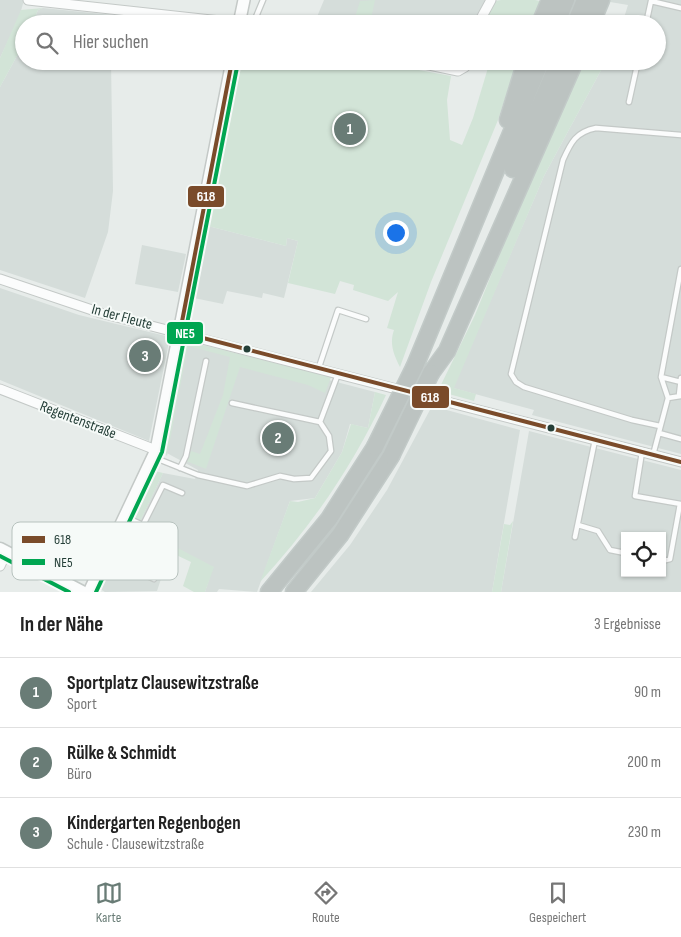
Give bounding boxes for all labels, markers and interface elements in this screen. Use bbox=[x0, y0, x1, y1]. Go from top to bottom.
search box bbox=[15, 15, 666, 70]
icon: search bbox=[33, 29, 61, 57]
text: Hier suchen bbox=[73, 31, 149, 54]
pin: 1 bbox=[334, 110, 366, 148]
line badge: 618 bbox=[187, 185, 225, 208]
text: 618 bbox=[197, 188, 216, 205]
your location bbox=[383, 220, 409, 246]
street label: In der Fleute bbox=[90, 300, 154, 334]
line badge: NE5 bbox=[166, 321, 204, 345]
text: NE5 bbox=[175, 325, 195, 342]
pin: 3 bbox=[129, 337, 161, 375]
unlabelled marker bbox=[242, 344, 252, 354]
line badge: 618 bbox=[411, 385, 450, 409]
text: 618 bbox=[421, 389, 440, 406]
street label: Regentenstraße bbox=[37, 397, 119, 443]
pin: 2 bbox=[262, 419, 294, 457]
unlabelled marker bbox=[546, 423, 556, 433]
legend bbox=[12, 522, 178, 580]
text: 618 bbox=[54, 531, 71, 548]
map controls bbox=[621, 532, 666, 577]
button: locate bbox=[621, 532, 666, 577]
text: NE5 bbox=[54, 554, 73, 571]
text: In der Nähe bbox=[20, 612, 103, 637]
text: 3 Ergebnisse bbox=[594, 615, 661, 634]
text: Sportplatz Clausewitzstraße bbox=[67, 672, 259, 695]
text: 1 bbox=[33, 683, 39, 702]
text: 90 m bbox=[634, 683, 661, 702]
text: Sport bbox=[67, 695, 97, 714]
text: Rülke & Schmidt bbox=[67, 742, 176, 765]
text: 2 bbox=[32, 753, 40, 772]
text: 200 m bbox=[627, 753, 661, 772]
text: Büro bbox=[67, 765, 92, 784]
text: Kindergarten Regenbogen bbox=[67, 812, 241, 835]
text: 3 bbox=[32, 823, 40, 842]
text: 230 m bbox=[628, 823, 661, 842]
text: Schule · Clausewitzstraße bbox=[67, 835, 204, 854]
tab: Karte bbox=[95, 879, 123, 926]
tab: Route bbox=[312, 879, 340, 926]
tab: Gespeichert bbox=[529, 879, 586, 926]

